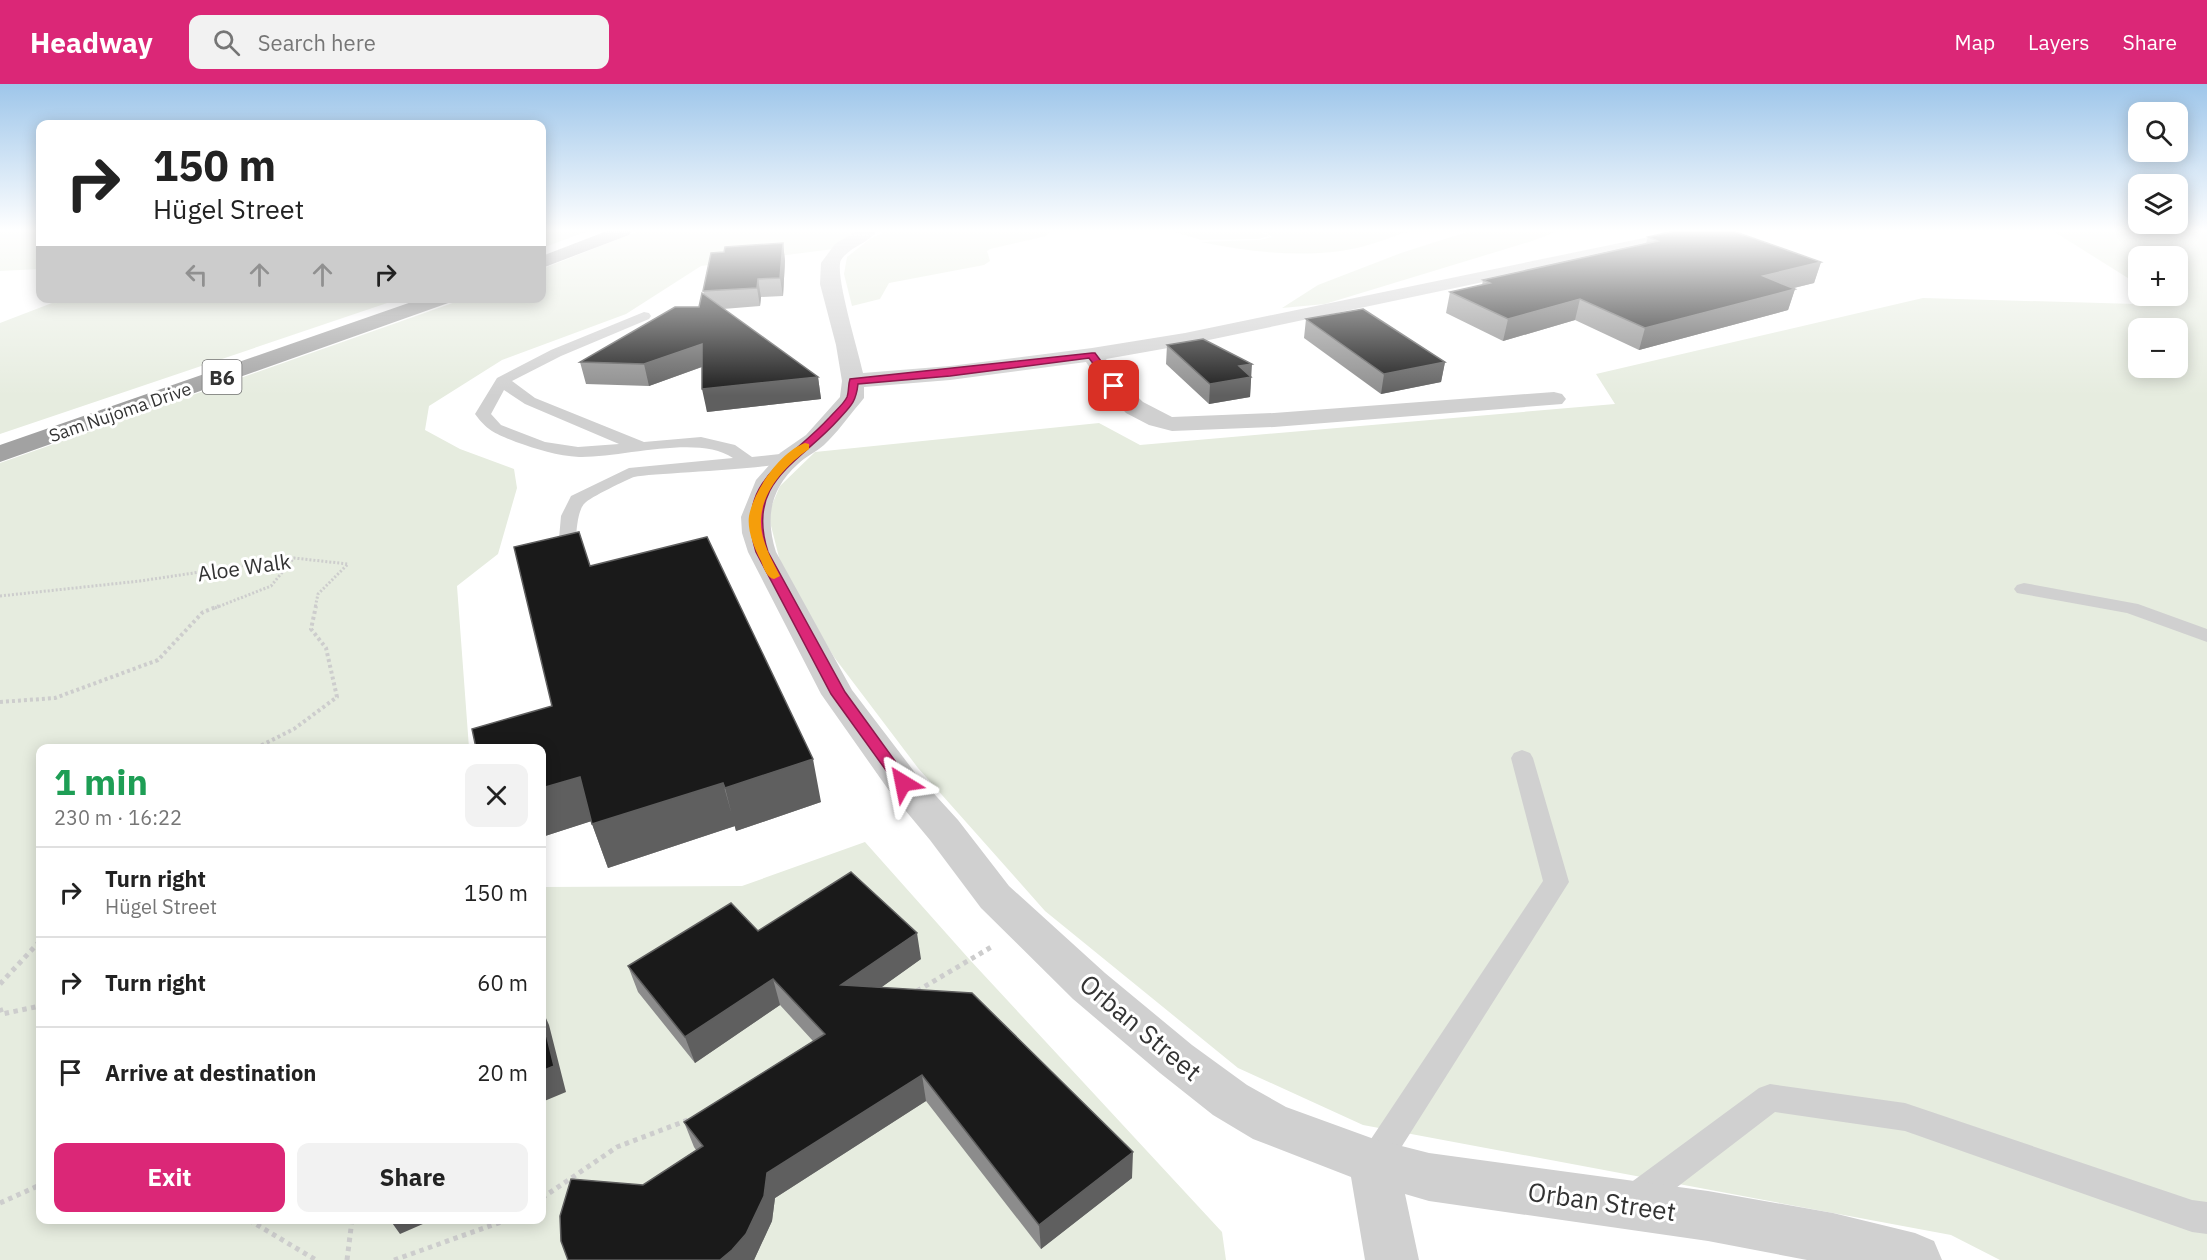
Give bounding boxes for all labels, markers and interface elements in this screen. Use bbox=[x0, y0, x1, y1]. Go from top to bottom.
search box bbox=[189, 15, 609, 69]
text: Headway bbox=[30, 24, 153, 61]
icon: search bbox=[210, 26, 243, 59]
text: Search here bbox=[258, 28, 376, 57]
text: Map bbox=[1955, 28, 1995, 56]
text: Layers bbox=[2028, 28, 2090, 56]
text: Share bbox=[2123, 28, 2177, 56]
map controls bbox=[2128, 102, 2188, 378]
button: search bbox=[2128, 102, 2188, 162]
text: 150 m bbox=[153, 138, 276, 193]
icon: right bbox=[54, 144, 132, 222]
button: layers bbox=[2128, 174, 2188, 234]
text: Hügel Street bbox=[153, 191, 304, 226]
button: + bbox=[2128, 246, 2188, 306]
icon: left bbox=[180, 258, 213, 291]
icon: ahead bbox=[243, 258, 276, 291]
icon: ahead bbox=[306, 258, 339, 291]
icon: right bbox=[369, 258, 402, 291]
button: − bbox=[2128, 318, 2188, 378]
road number: B6 bbox=[202, 360, 242, 394]
pin bbox=[1088, 360, 1139, 411]
icon: arrive bbox=[1097, 369, 1130, 402]
street label: Sam Nujoma Drive bbox=[46, 377, 194, 447]
street label: Aloe Walk bbox=[196, 547, 292, 587]
position arrow bbox=[871, 751, 935, 815]
text: 1 min bbox=[54, 758, 148, 805]
button: close bbox=[465, 764, 528, 827]
text: 230 m · 16:22 bbox=[54, 804, 182, 831]
text: Turn right bbox=[105, 864, 206, 893]
icon: right bbox=[54, 876, 87, 909]
text: 150 m bbox=[464, 878, 528, 907]
text: Hügel Street bbox=[105, 893, 217, 920]
icon: right bbox=[54, 966, 87, 999]
street label: Orban Street bbox=[1073, 966, 1209, 1088]
text: Turn right bbox=[105, 968, 206, 997]
text: 60 m bbox=[477, 968, 528, 997]
icon: arrive bbox=[54, 1056, 87, 1089]
text: Arrive at destination bbox=[105, 1058, 316, 1087]
text: 20 m bbox=[477, 1058, 528, 1087]
button: Exit bbox=[54, 1143, 285, 1212]
button: Share bbox=[297, 1143, 528, 1212]
street label: Orban Street bbox=[1526, 1174, 1678, 1228]

